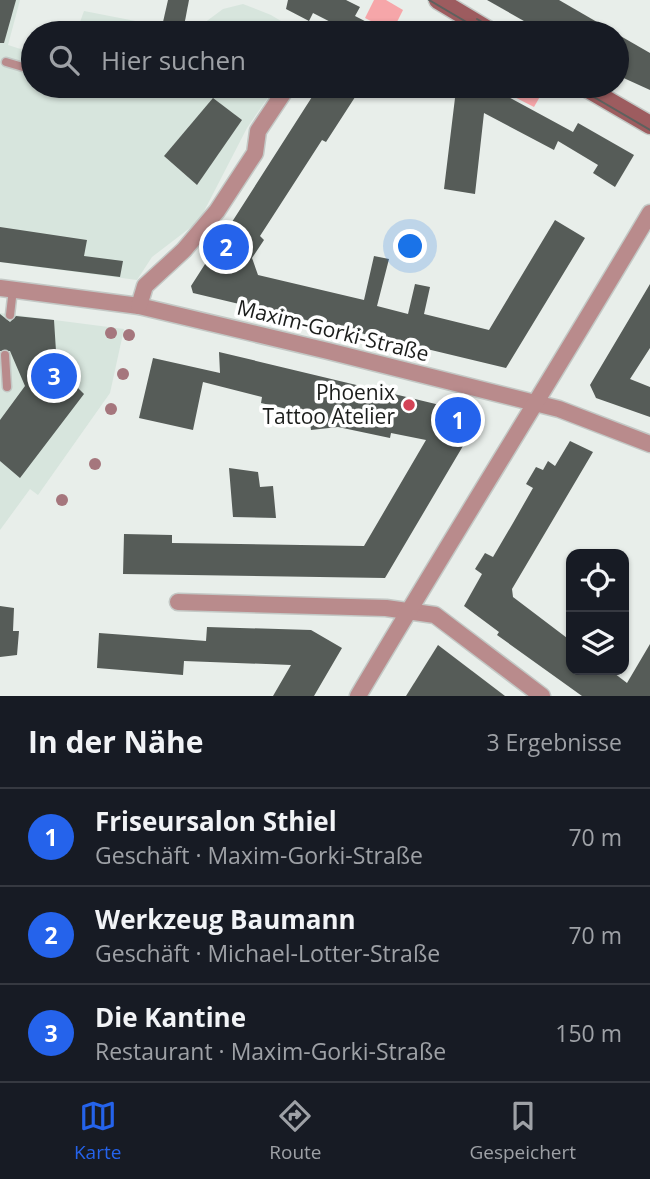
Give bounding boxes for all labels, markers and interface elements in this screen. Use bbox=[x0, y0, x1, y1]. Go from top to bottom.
search box bbox=[21, 21, 629, 98]
icon: search bbox=[45, 41, 83, 79]
text: Hier suchen bbox=[101, 42, 246, 78]
pin: 2 bbox=[203, 221, 249, 273]
your location bbox=[393, 229, 427, 263]
street label: Maxim-Gorki-Straße bbox=[234, 293, 432, 367]
pin: 3 bbox=[31, 350, 77, 402]
place label: Phoenix Tattoo Atelier bbox=[263, 378, 395, 430]
pin: 1 bbox=[435, 394, 481, 446]
marker: Phoenix Tattoo Atelier bbox=[401, 397, 417, 413]
map controls bbox=[566, 549, 629, 675]
button: locate bbox=[566, 549, 629, 612]
button: layers bbox=[566, 612, 629, 675]
text: In der Nähe bbox=[28, 721, 204, 762]
text: 3 Ergebnisse bbox=[486, 726, 622, 758]
text: Friseursalon Sthiel bbox=[95, 803, 337, 839]
text: 1 bbox=[44, 821, 58, 853]
text: 70 m bbox=[568, 821, 622, 853]
text: Geschäft · Maxim-Gorki-Straße bbox=[95, 839, 423, 871]
text: Werkzeug Baumann bbox=[95, 901, 356, 937]
text: 2 bbox=[44, 919, 58, 951]
text: 70 m bbox=[568, 919, 622, 951]
text: Geschäft · Michael-Lotter-Straße bbox=[95, 937, 440, 969]
text: Die Kantine bbox=[95, 999, 246, 1035]
text: 3 bbox=[44, 1017, 58, 1049]
text: 150 m bbox=[555, 1017, 622, 1049]
text: Restaurant · Maxim-Gorki-Straße bbox=[95, 1035, 446, 1067]
tab: Karte bbox=[74, 1097, 121, 1165]
tab: Route bbox=[269, 1097, 322, 1165]
tab: Gespeichert bbox=[469, 1097, 576, 1165]

